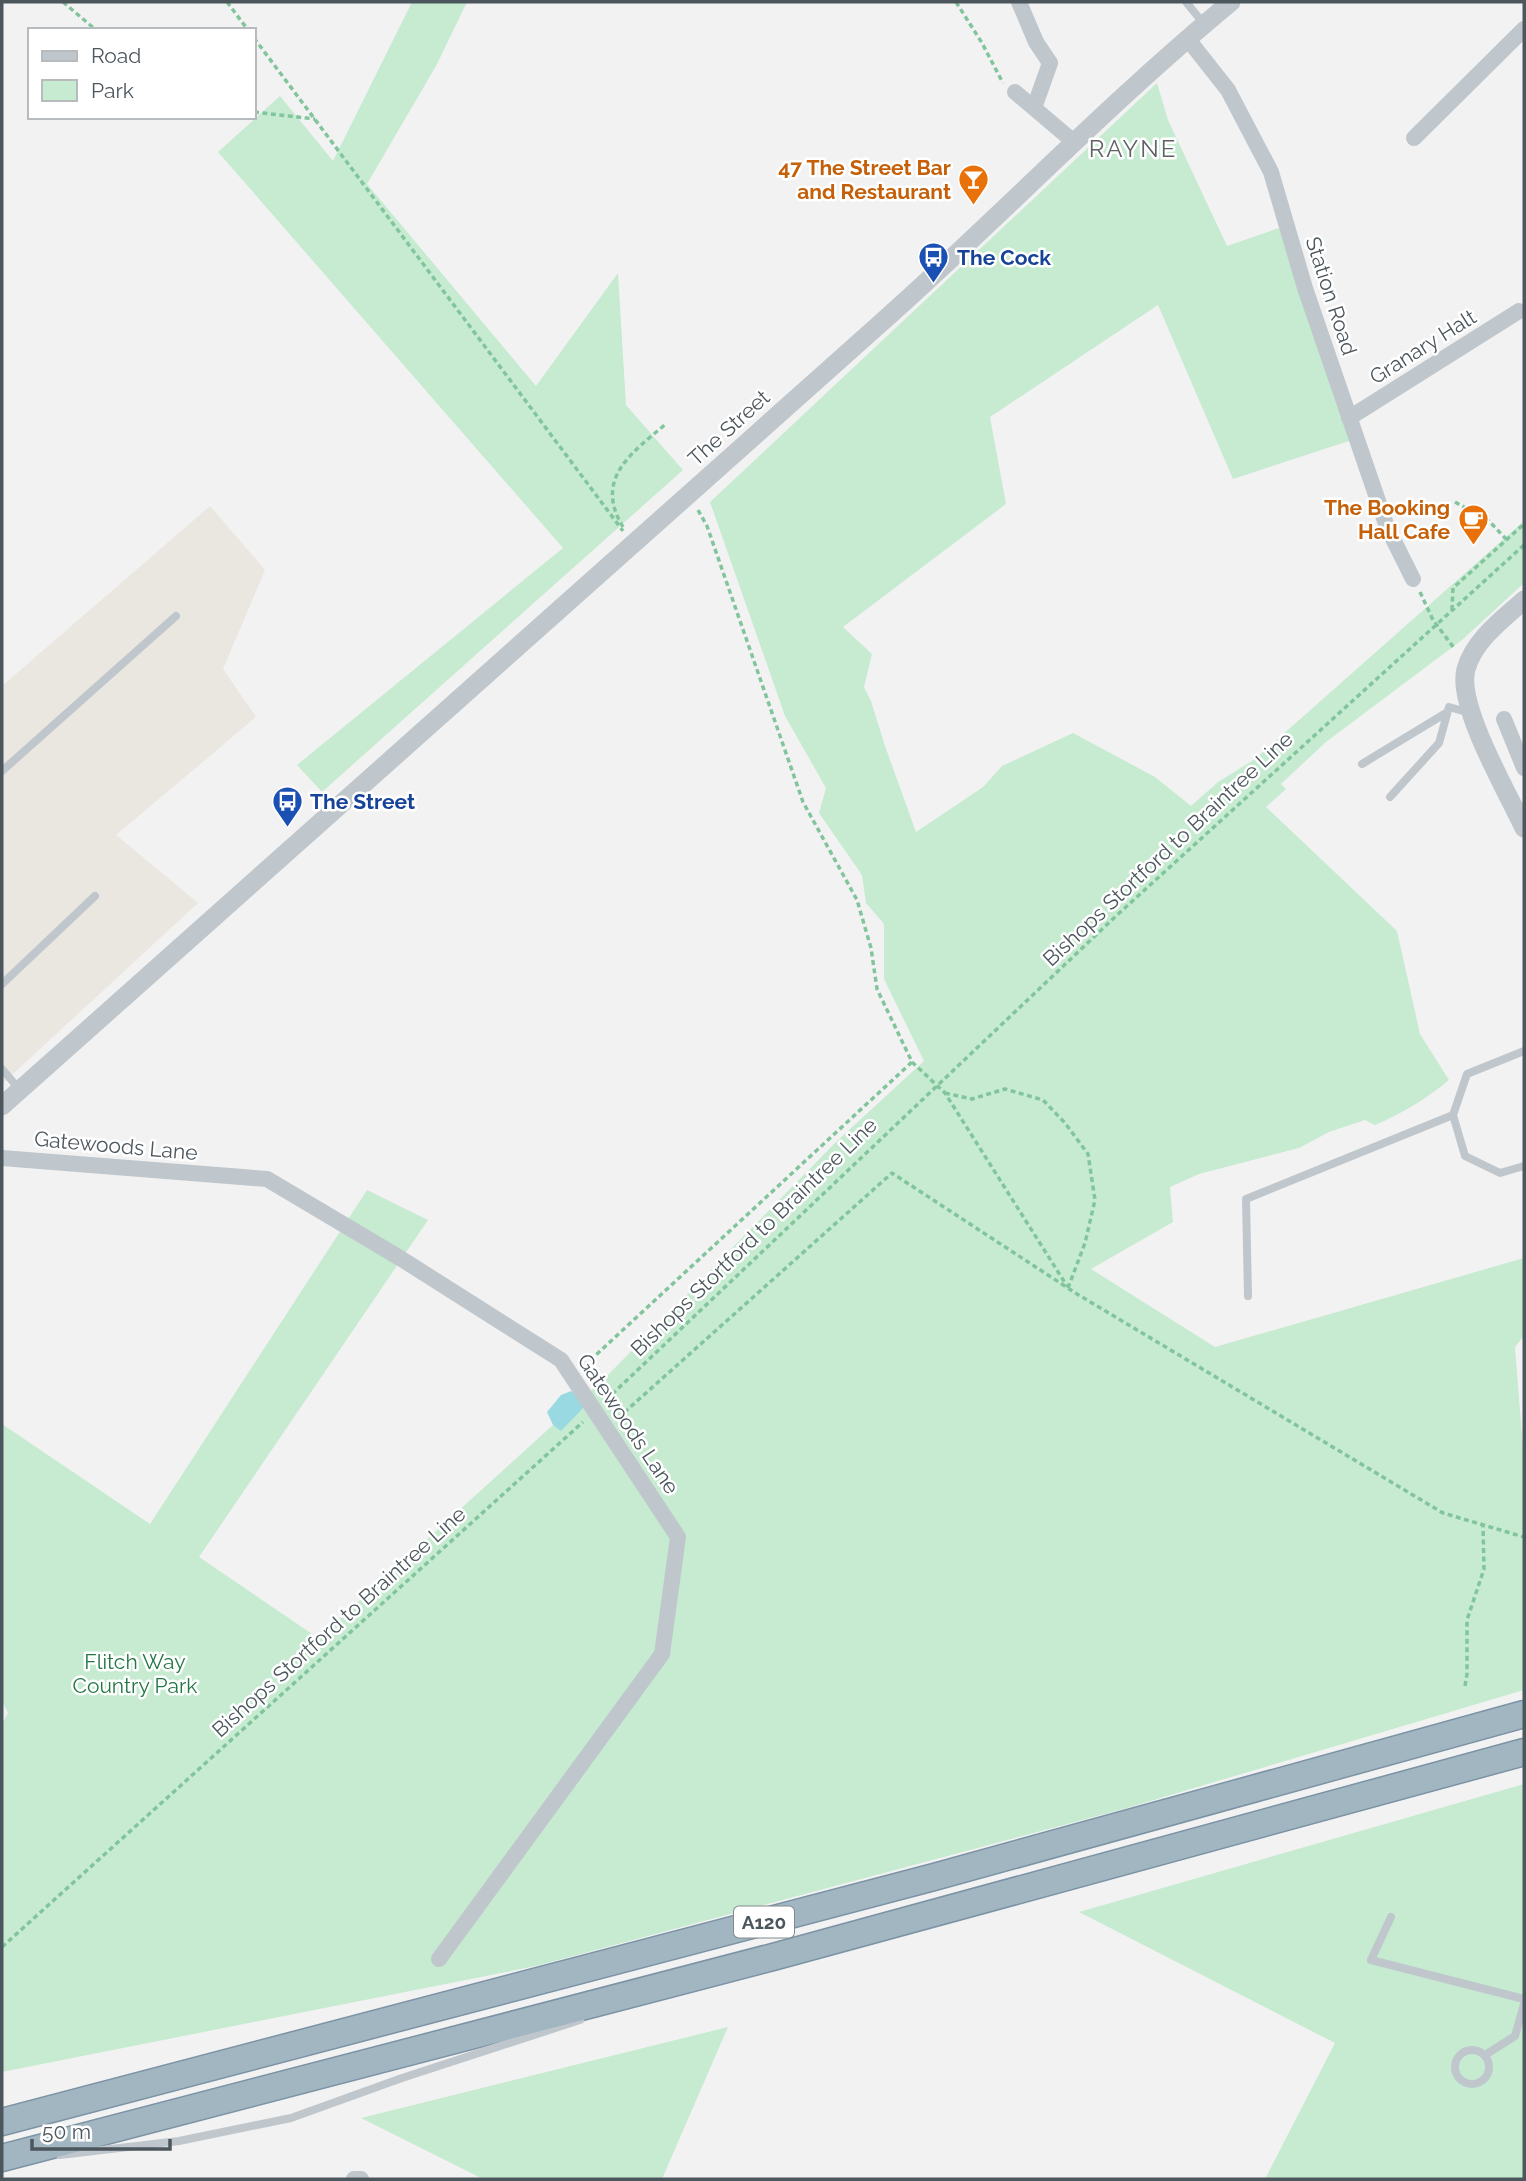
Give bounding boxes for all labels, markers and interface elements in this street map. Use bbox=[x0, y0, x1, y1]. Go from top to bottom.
legend bbox=[28, 28, 256, 119]
text: Road bbox=[91, 43, 141, 68]
text: Park bbox=[91, 78, 134, 103]
district label: RAYNE bbox=[1089, 134, 1177, 163]
place label: 47 The Street Bar and Restaurant bbox=[778, 155, 951, 204]
bar icon: 47 The Street Bar and Restaurant bbox=[957, 163, 991, 207]
street label: Station Road bbox=[1301, 233, 1362, 358]
bus stop icon: The Cock bbox=[917, 241, 951, 285]
place label: The Cock bbox=[957, 245, 1051, 270]
street label: Granary Halt bbox=[1365, 304, 1481, 389]
street label: The Street bbox=[683, 385, 775, 471]
place label: The Booking Hall Cafe bbox=[1324, 495, 1450, 544]
cafe icon: The Booking Hall Cafe bbox=[1456, 503, 1490, 547]
street label: Bishops Stortford to Braintree Line bbox=[1038, 726, 1298, 971]
bus stop icon: The Street bbox=[270, 785, 304, 829]
place label: The Street bbox=[310, 789, 415, 814]
street label: Bishops Stortford to Braintree Line bbox=[625, 1112, 882, 1361]
street label: Gatewoods Lane bbox=[33, 1126, 199, 1165]
street label: Gatewoods Lane bbox=[572, 1349, 685, 1499]
street label: Bishops Stortford to Braintree Line bbox=[207, 1501, 471, 1742]
park label: Flitch Way Country Park bbox=[73, 1649, 197, 1698]
road number: A120 bbox=[734, 1906, 794, 1938]
scale bar bbox=[32, 2108, 170, 2152]
text: 50 m bbox=[42, 2119, 91, 2144]

